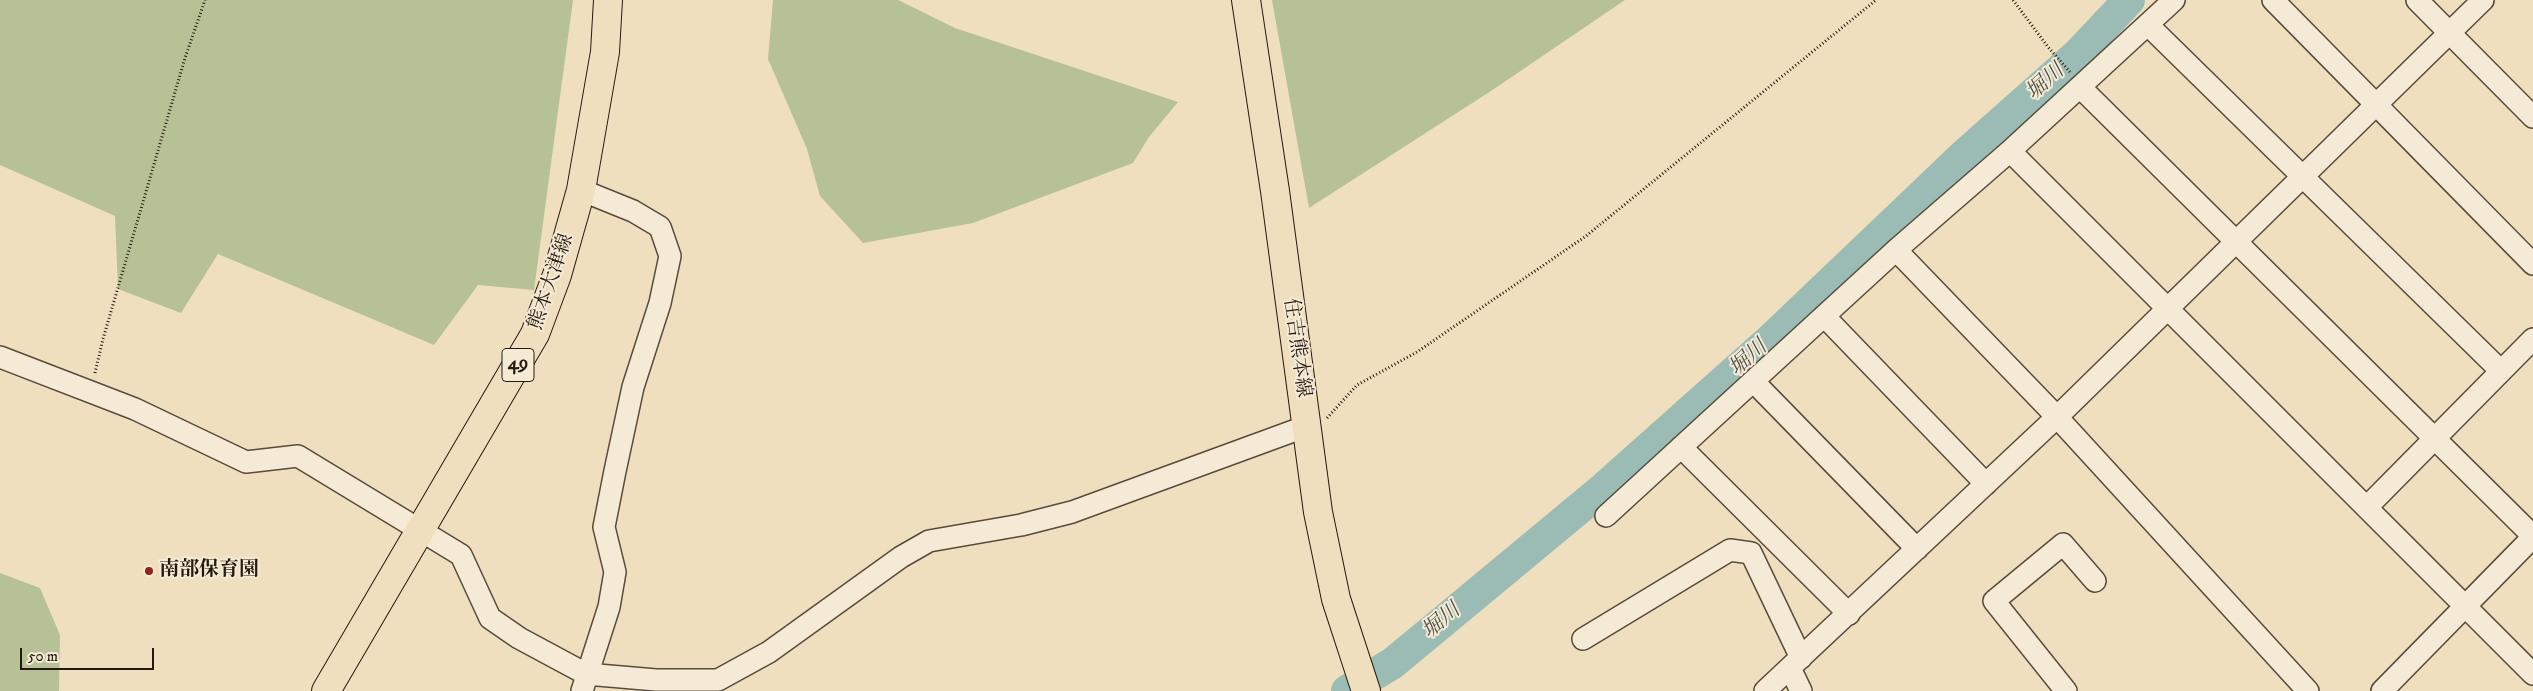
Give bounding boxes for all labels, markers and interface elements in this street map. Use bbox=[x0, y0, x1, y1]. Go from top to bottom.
water label: 堀川 bbox=[2022, 60, 2070, 106]
street label: 熊本大津線 bbox=[524, 231, 580, 333]
street label: 住吉熊本線 bbox=[1277, 297, 1315, 399]
water label: 堀川 bbox=[1725, 336, 1773, 382]
road number: 49 bbox=[502, 348, 534, 382]
place label: 南部保育園 bbox=[159, 559, 259, 583]
marker: 南部保育園 bbox=[143, 565, 155, 577]
water label: 堀川 bbox=[1418, 599, 1466, 645]
scale bar bbox=[22, 638, 156, 670]
text: 50 m bbox=[28, 647, 58, 666]

